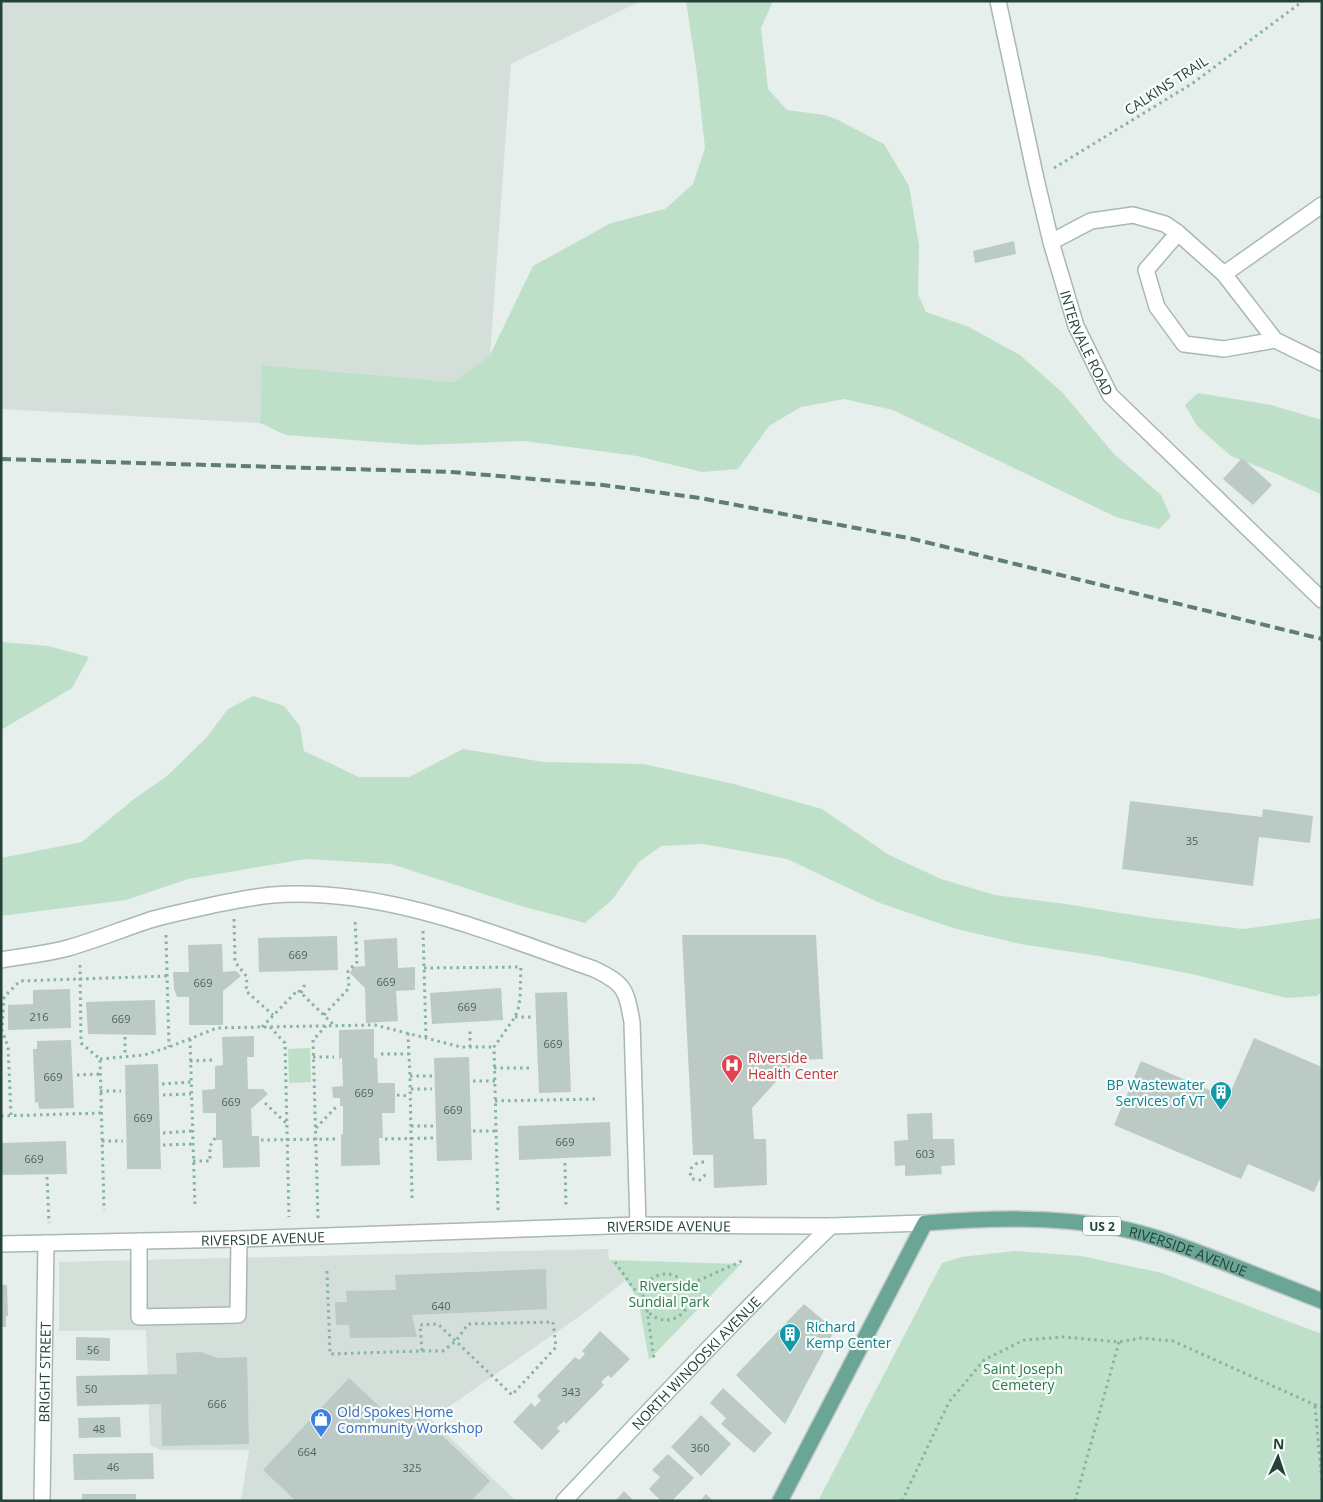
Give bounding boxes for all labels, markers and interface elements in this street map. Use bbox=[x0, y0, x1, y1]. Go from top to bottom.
street label: CALKINS TRAIL bbox=[1121, 51, 1211, 119]
street label: INTERVALE ROAD bbox=[1056, 288, 1118, 399]
house number: 35 bbox=[1186, 833, 1198, 848]
house number: 669 bbox=[289, 947, 307, 962]
house number: 669 bbox=[377, 974, 395, 989]
house number: 669 bbox=[194, 975, 212, 990]
house number: 669 bbox=[458, 999, 476, 1014]
house number: 216 bbox=[30, 1009, 48, 1024]
house number: 669 bbox=[112, 1011, 130, 1026]
house number: 669 bbox=[544, 1036, 562, 1051]
place label: Riverside Health Center bbox=[748, 1048, 839, 1083]
hospital icon: Riverside Health Center bbox=[720, 1053, 744, 1084]
house number: 669 bbox=[44, 1069, 62, 1084]
place label: BP Wastewater Services of VT bbox=[1106, 1075, 1205, 1110]
building icon: BP Wastewater Services of VT bbox=[1209, 1080, 1233, 1111]
house number: 669 bbox=[355, 1085, 373, 1100]
house number: 669 bbox=[222, 1094, 240, 1109]
house number: 669 bbox=[444, 1102, 462, 1117]
house number: 669 bbox=[134, 1110, 152, 1125]
house number: 669 bbox=[556, 1134, 574, 1149]
house number: 603 bbox=[916, 1146, 934, 1161]
house number: 669 bbox=[25, 1151, 43, 1166]
street label: RIVERSIDE AVENUE bbox=[606, 1215, 731, 1236]
road number: US 2 bbox=[1083, 1216, 1121, 1236]
street label: RIVERSIDE AVENUE bbox=[1127, 1221, 1250, 1280]
street label: RIVERSIDE AVENUE bbox=[201, 1226, 325, 1249]
park label: Riverside Sundial Park bbox=[628, 1276, 710, 1311]
street label: NORTH WINOOSKI AVENUE bbox=[627, 1292, 764, 1433]
house number: 640 bbox=[432, 1298, 450, 1313]
place label: Richard Kemp Center bbox=[806, 1317, 892, 1352]
street label: BRIGHT STREET bbox=[34, 1321, 54, 1423]
building icon: Richard Kemp Center bbox=[778, 1322, 802, 1353]
house number: 56 bbox=[87, 1342, 99, 1357]
park label: Saint Joseph Cemetery bbox=[983, 1359, 1063, 1394]
house number: 50 bbox=[85, 1381, 97, 1396]
house number: 343 bbox=[562, 1384, 580, 1399]
house number: 666 bbox=[208, 1396, 226, 1411]
place label: Old Spokes Home Community Workshop bbox=[337, 1402, 483, 1437]
shop icon: Old Spokes Home Community Workshop bbox=[309, 1407, 333, 1438]
house number: 48 bbox=[93, 1421, 105, 1436]
north arrow bbox=[1253, 1432, 1303, 1482]
text: N bbox=[1273, 1434, 1285, 1453]
house number: 360 bbox=[691, 1440, 709, 1455]
house number: 664 bbox=[298, 1444, 317, 1459]
house number: 46 bbox=[107, 1459, 119, 1474]
house number: 325 bbox=[403, 1460, 421, 1475]

